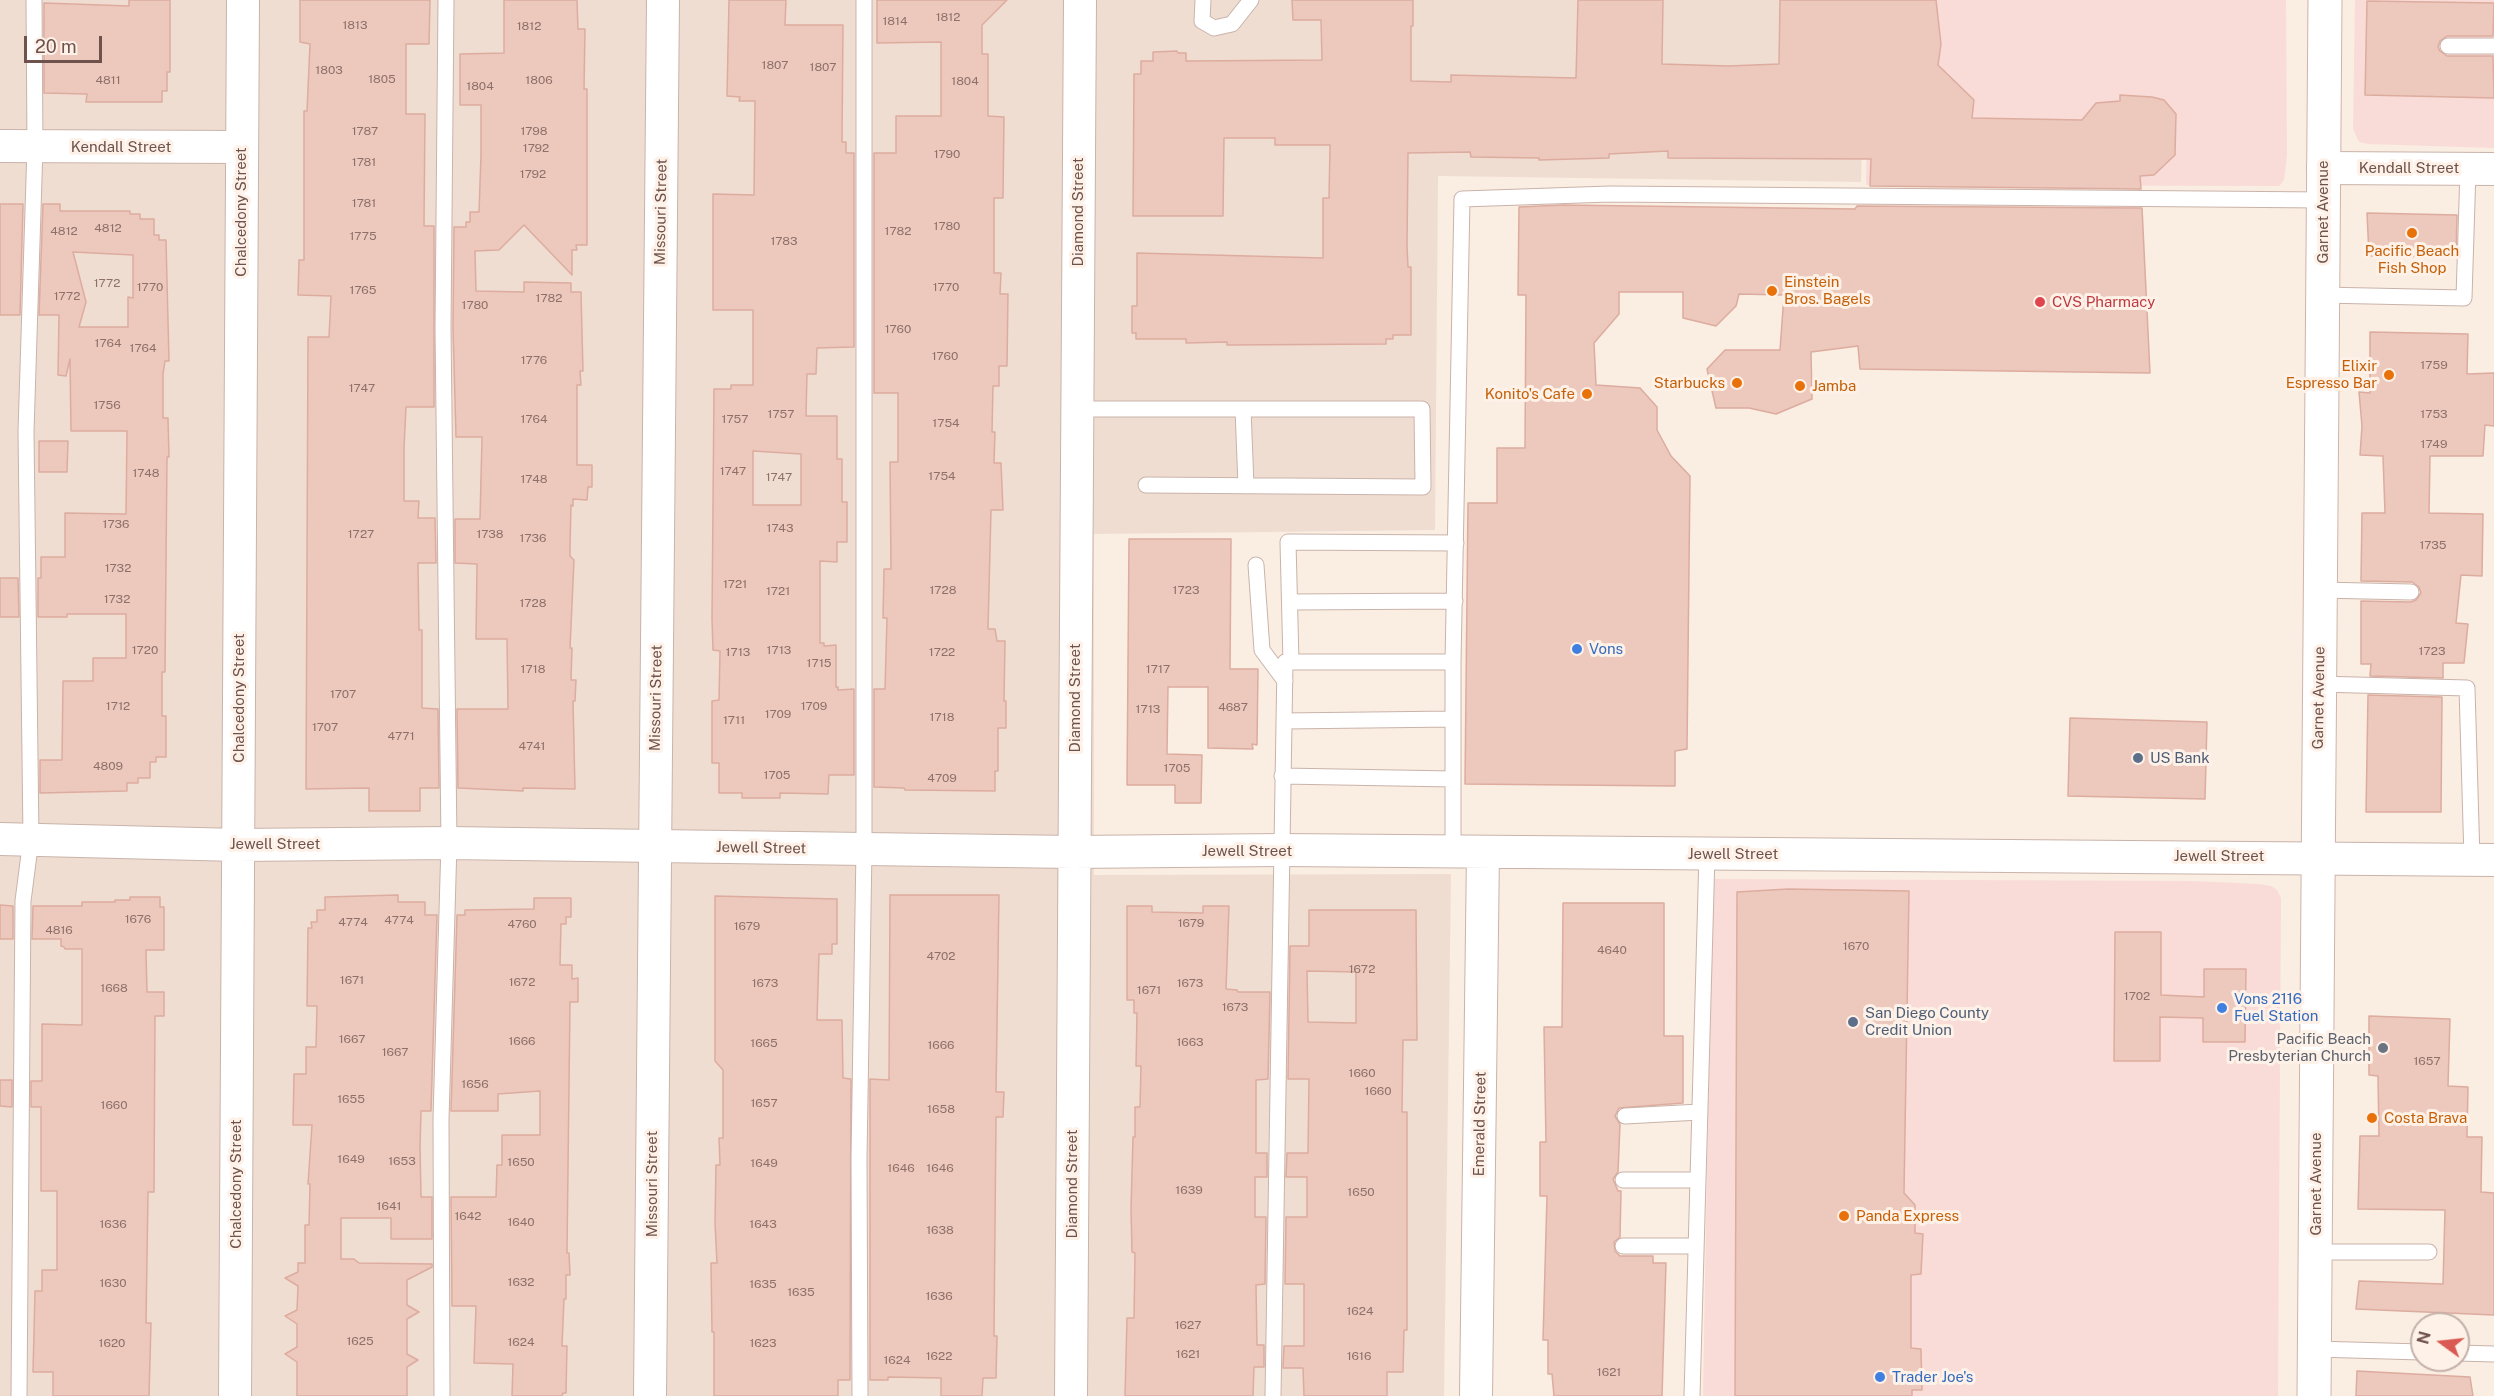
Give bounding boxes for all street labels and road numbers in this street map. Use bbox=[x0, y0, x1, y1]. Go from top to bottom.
street label: Kendall Street bbox=[71, 138, 171, 156]
street label: Chalcedony Street bbox=[232, 147, 250, 277]
street label: Diamond Street bbox=[1069, 158, 1087, 266]
street label: Missouri Street bbox=[651, 159, 671, 265]
street label: Kendall Street bbox=[2359, 159, 2459, 177]
street label: Garnet Avenue bbox=[2314, 161, 2332, 263]
street label: Chalcedony Street bbox=[230, 633, 248, 763]
street label: Diamond Street bbox=[1066, 644, 1084, 752]
street label: Missouri Street bbox=[646, 645, 666, 751]
street label: Garnet Avenue bbox=[2309, 646, 2329, 750]
street label: Jewell Street bbox=[230, 835, 320, 853]
street label: Jewell Street bbox=[716, 838, 806, 858]
street label: Jewell Street bbox=[1202, 842, 1292, 860]
street label: Jewell Street bbox=[1688, 845, 1778, 863]
street label: Jewell Street bbox=[2174, 847, 2264, 865]
street label: Emerald Street bbox=[1470, 1071, 1490, 1177]
street label: Chalcedony Street bbox=[227, 1119, 245, 1249]
street label: Diamond Street bbox=[1063, 1130, 1081, 1238]
street label: Missouri Street bbox=[643, 1131, 661, 1237]
street label: Garnet Avenue bbox=[2307, 1133, 2325, 1235]

